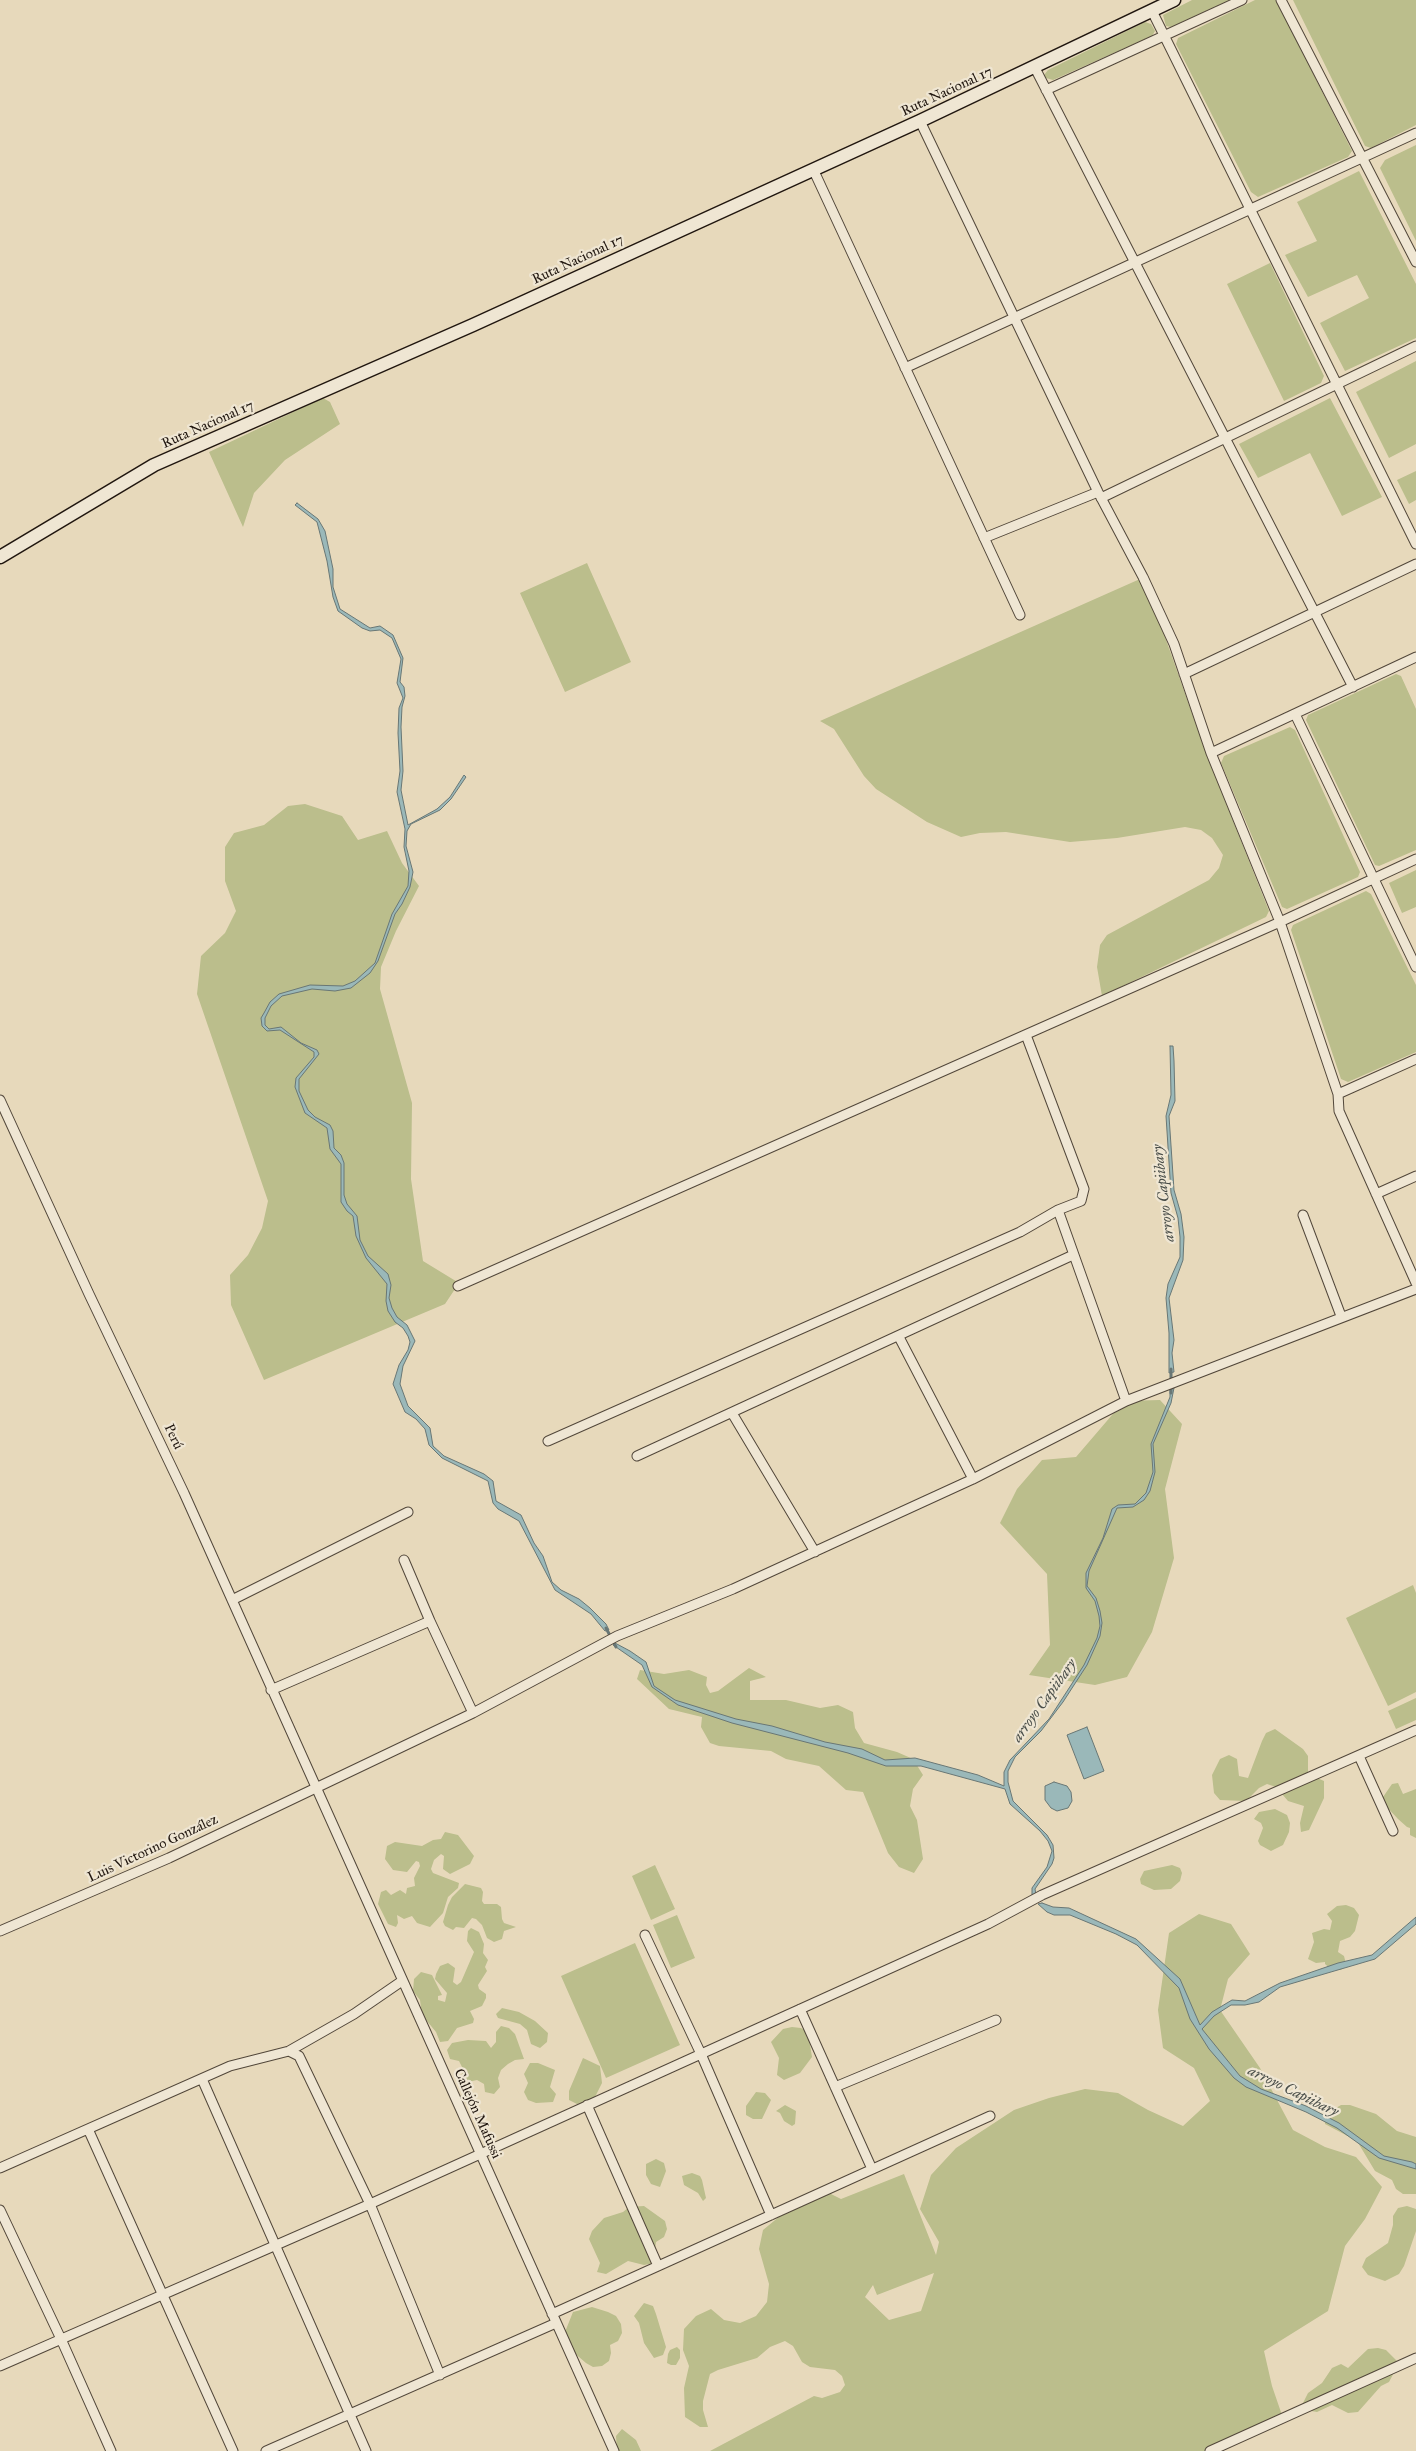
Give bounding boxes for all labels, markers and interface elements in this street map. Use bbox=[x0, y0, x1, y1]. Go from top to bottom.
street label: Ruta Nacional 17 bbox=[899, 64, 995, 120]
street label: Ruta Nacional 17 bbox=[530, 232, 626, 288]
street label: Ruta Nacional 17 bbox=[160, 397, 256, 453]
water label: arroyo Capiibary bbox=[1149, 1143, 1179, 1243]
street label: Perú bbox=[160, 1422, 186, 1452]
water label: arroyo Capiibary bbox=[1009, 1656, 1081, 1746]
street label: Luis Victorino González bbox=[85, 1811, 221, 1887]
water label: arroyo Capiibary bbox=[1245, 2062, 1341, 2122]
street label: Callejón Mafussi bbox=[450, 2066, 504, 2162]

